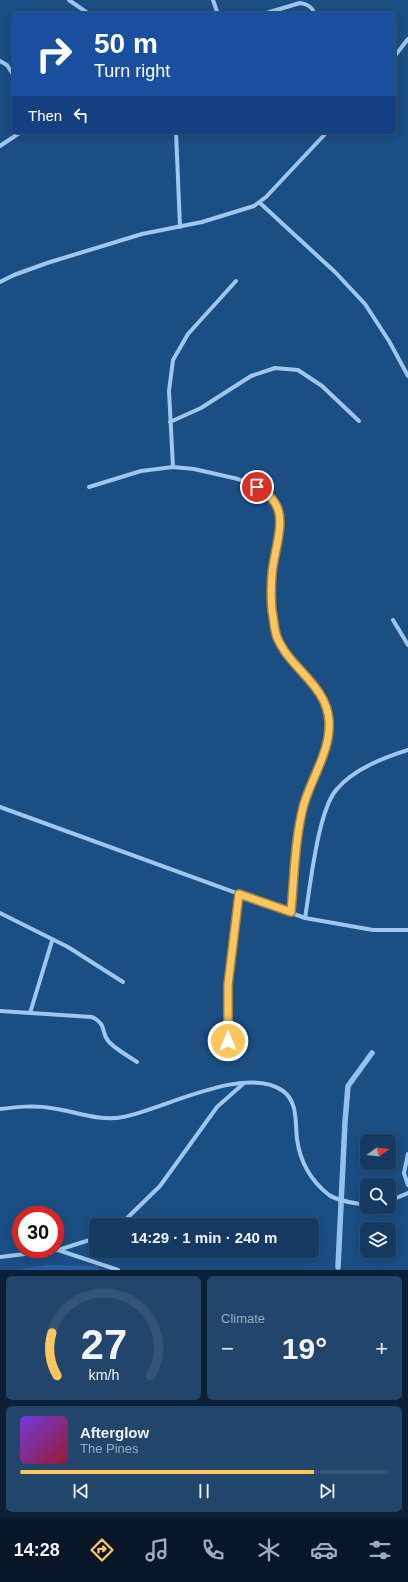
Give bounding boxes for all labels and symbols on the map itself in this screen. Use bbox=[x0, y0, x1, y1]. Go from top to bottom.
pin bbox=[240, 470, 274, 504]
position arrow bbox=[207, 1020, 249, 1062]
north arrow bbox=[360, 1134, 396, 1170]
speed limit sign: 30 bbox=[12, 1206, 64, 1258]

